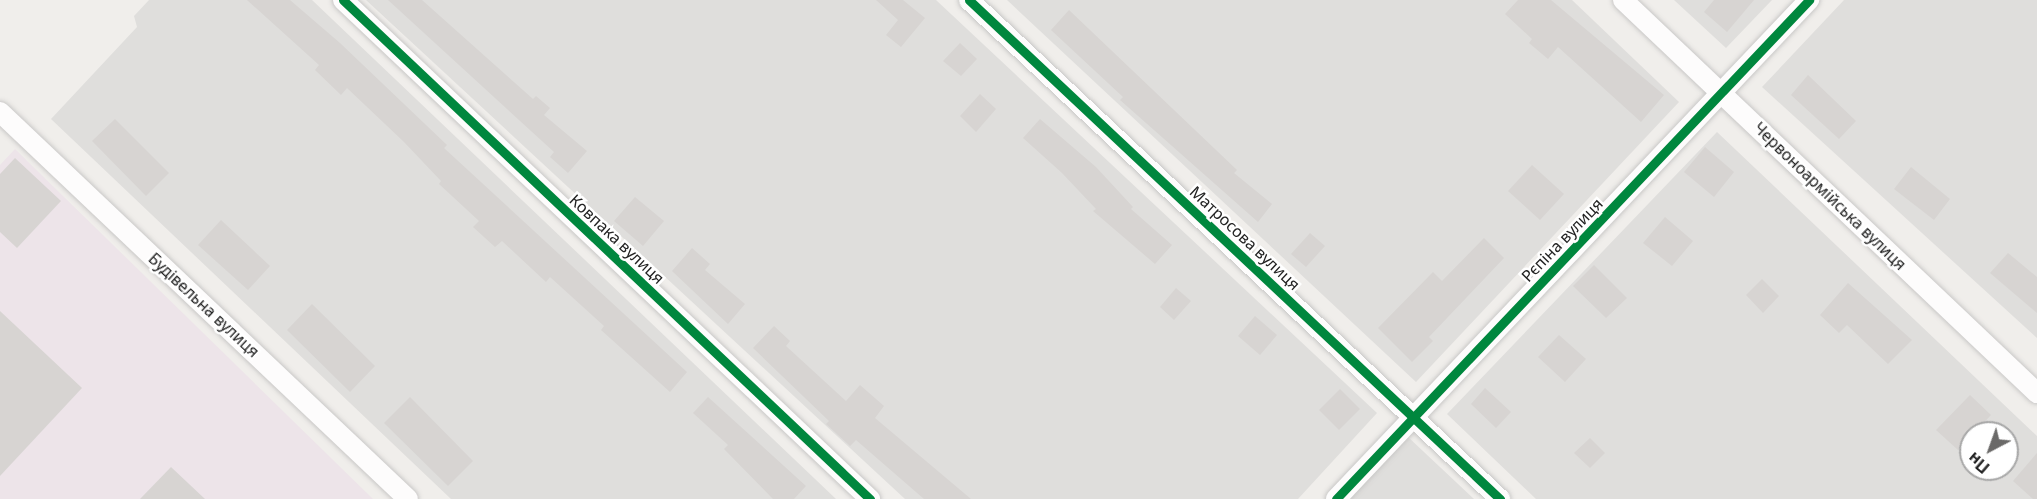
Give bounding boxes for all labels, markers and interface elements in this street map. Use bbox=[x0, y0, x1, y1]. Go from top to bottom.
street label: Червоноармійська вулиця bbox=[1750, 118, 1910, 274]
street label: Матросова вулиця bbox=[1186, 182, 1304, 294]
street label: Ковпака вулиця bbox=[566, 190, 668, 288]
street label: Рєпіна вулиця bbox=[1517, 194, 1607, 286]
street label: Будівельна вулиця bbox=[145, 249, 263, 361]
north arrow bbox=[1959, 421, 2019, 481]
text: Пн bbox=[1963, 447, 1994, 479]

